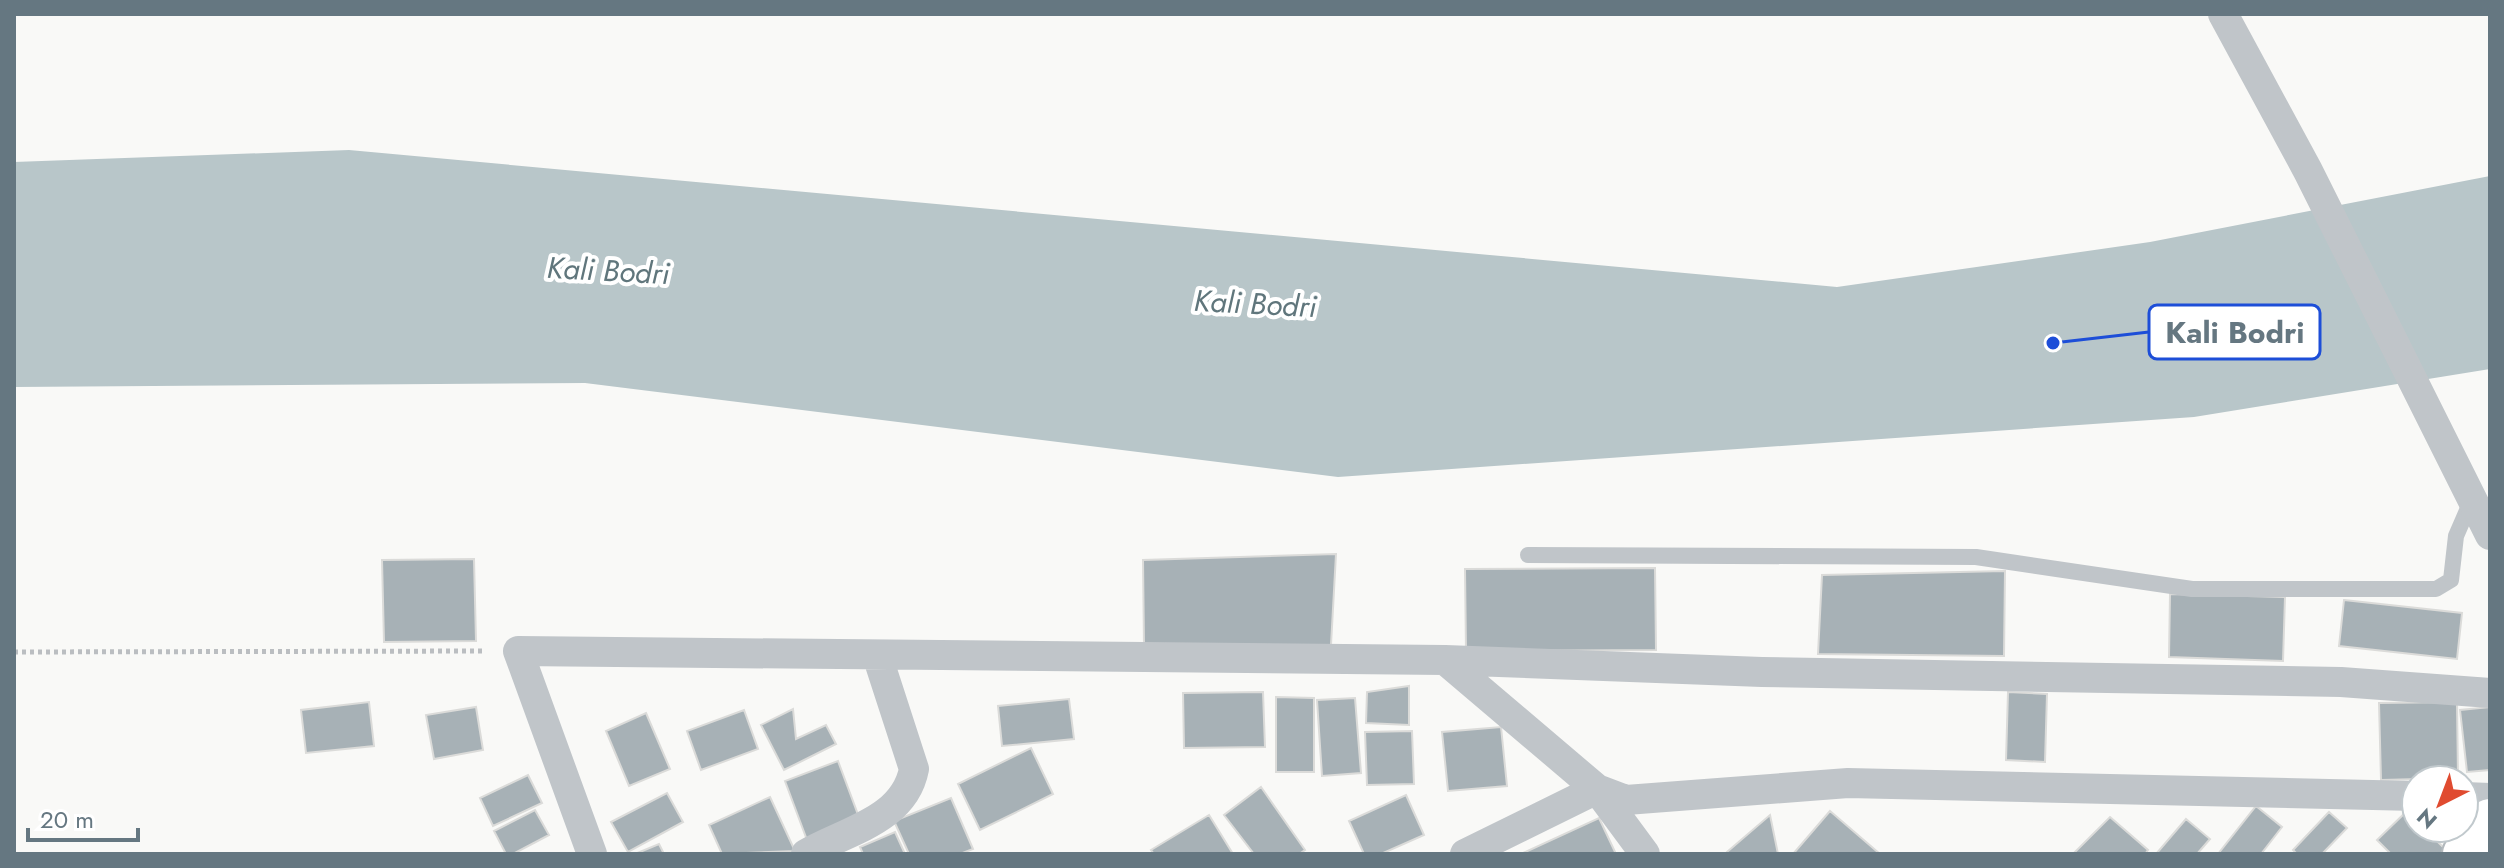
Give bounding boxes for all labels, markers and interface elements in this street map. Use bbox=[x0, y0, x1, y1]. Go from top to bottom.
water label: Kali Bodri bbox=[546, 246, 671, 295]
water label: Kali Bodri bbox=[1193, 279, 1318, 328]
callout: Kali Bodri bbox=[2149, 305, 2320, 359]
text: Kali Bodri bbox=[2165, 311, 2305, 354]
north arrow bbox=[2400, 764, 2480, 844]
scale bar bbox=[28, 792, 138, 842]
text: N bbox=[2409, 801, 2444, 837]
text: 20 m bbox=[40, 802, 94, 837]

